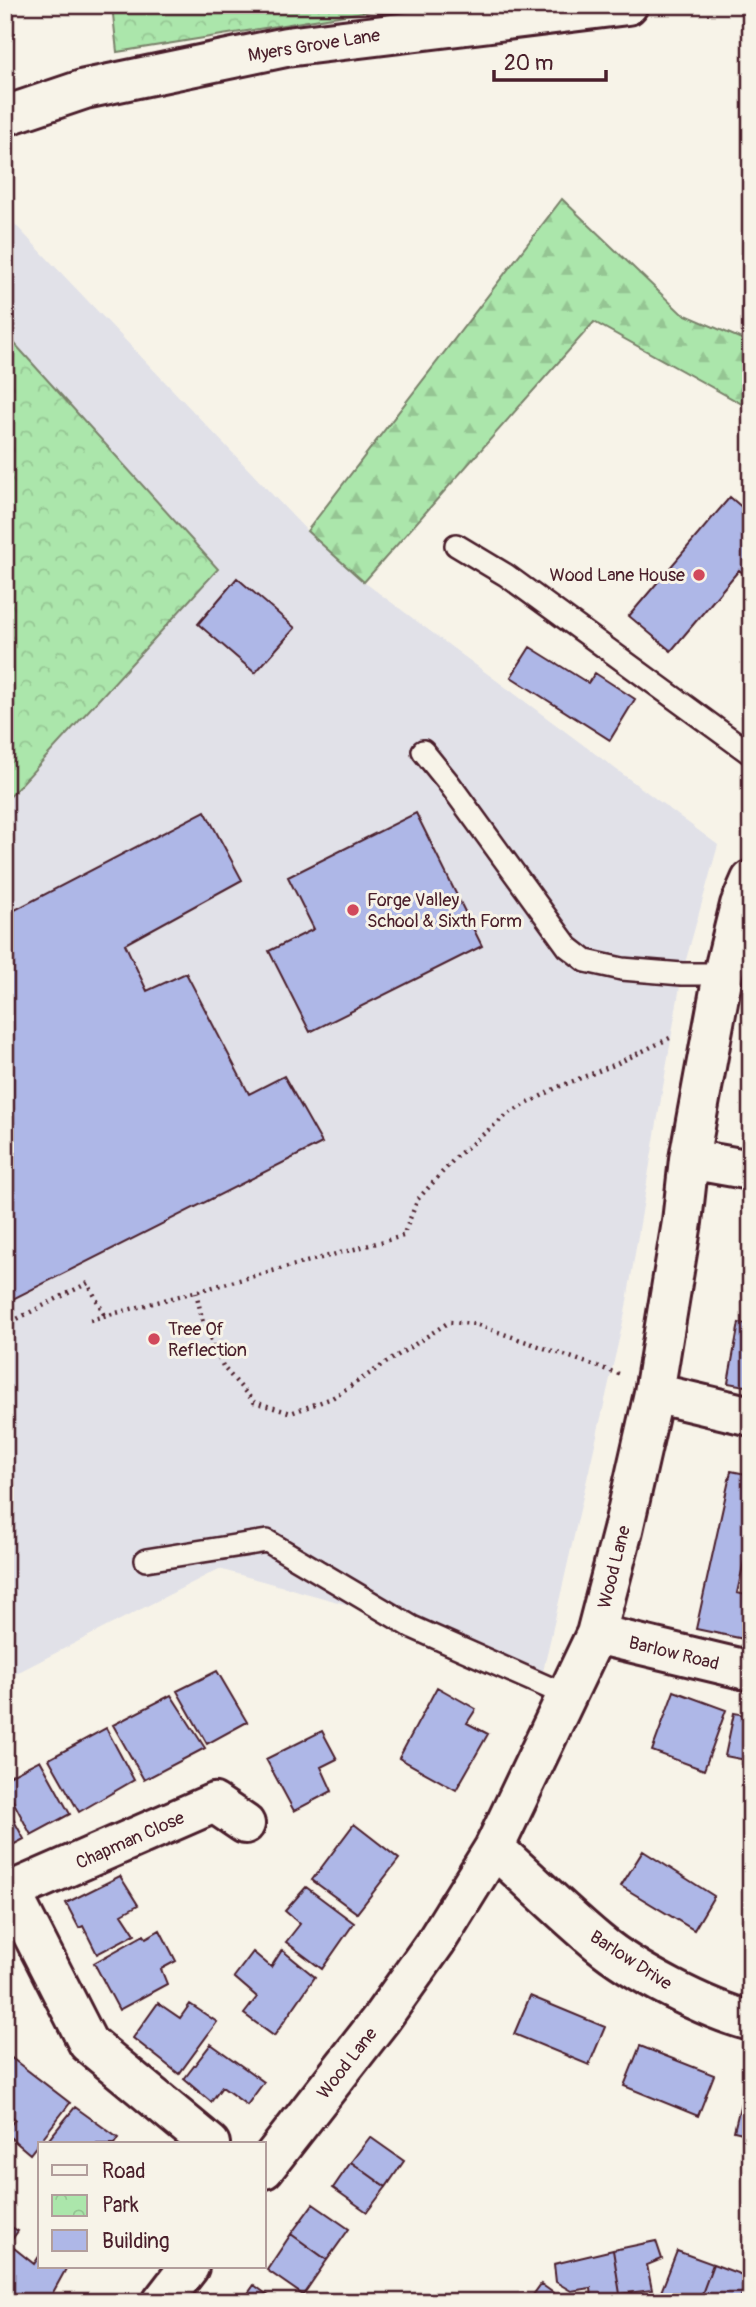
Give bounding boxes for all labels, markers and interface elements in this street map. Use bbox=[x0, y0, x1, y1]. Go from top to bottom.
street label: Myers Grove Lane bbox=[246, 24, 382, 67]
scale bar bbox=[494, 38, 606, 82]
text: 20 m bbox=[504, 50, 553, 77]
place label: Wood Lane House bbox=[550, 564, 685, 587]
marker: Wood Lane House bbox=[691, 567, 707, 583]
place label: Forge Valley School & Sixth Form bbox=[367, 889, 522, 933]
marker: Forge Valley School & Sixth Form bbox=[345, 902, 361, 918]
place label: Tree Of Reflection bbox=[168, 1318, 247, 1362]
marker: Tree Of Reflection bbox=[146, 1331, 162, 1347]
street label: Wood Lane bbox=[593, 1523, 636, 1611]
street label: Barlow Road bbox=[626, 1631, 721, 1676]
street label: Chapman Close bbox=[72, 1806, 188, 1875]
street label: Barlow Drive bbox=[585, 1925, 676, 1996]
street label: Wood Lane bbox=[312, 2023, 383, 2104]
legend bbox=[38, 2142, 266, 2268]
text: Road bbox=[102, 2158, 146, 2185]
text: Park bbox=[102, 2192, 139, 2219]
text: Building bbox=[102, 2228, 169, 2255]

